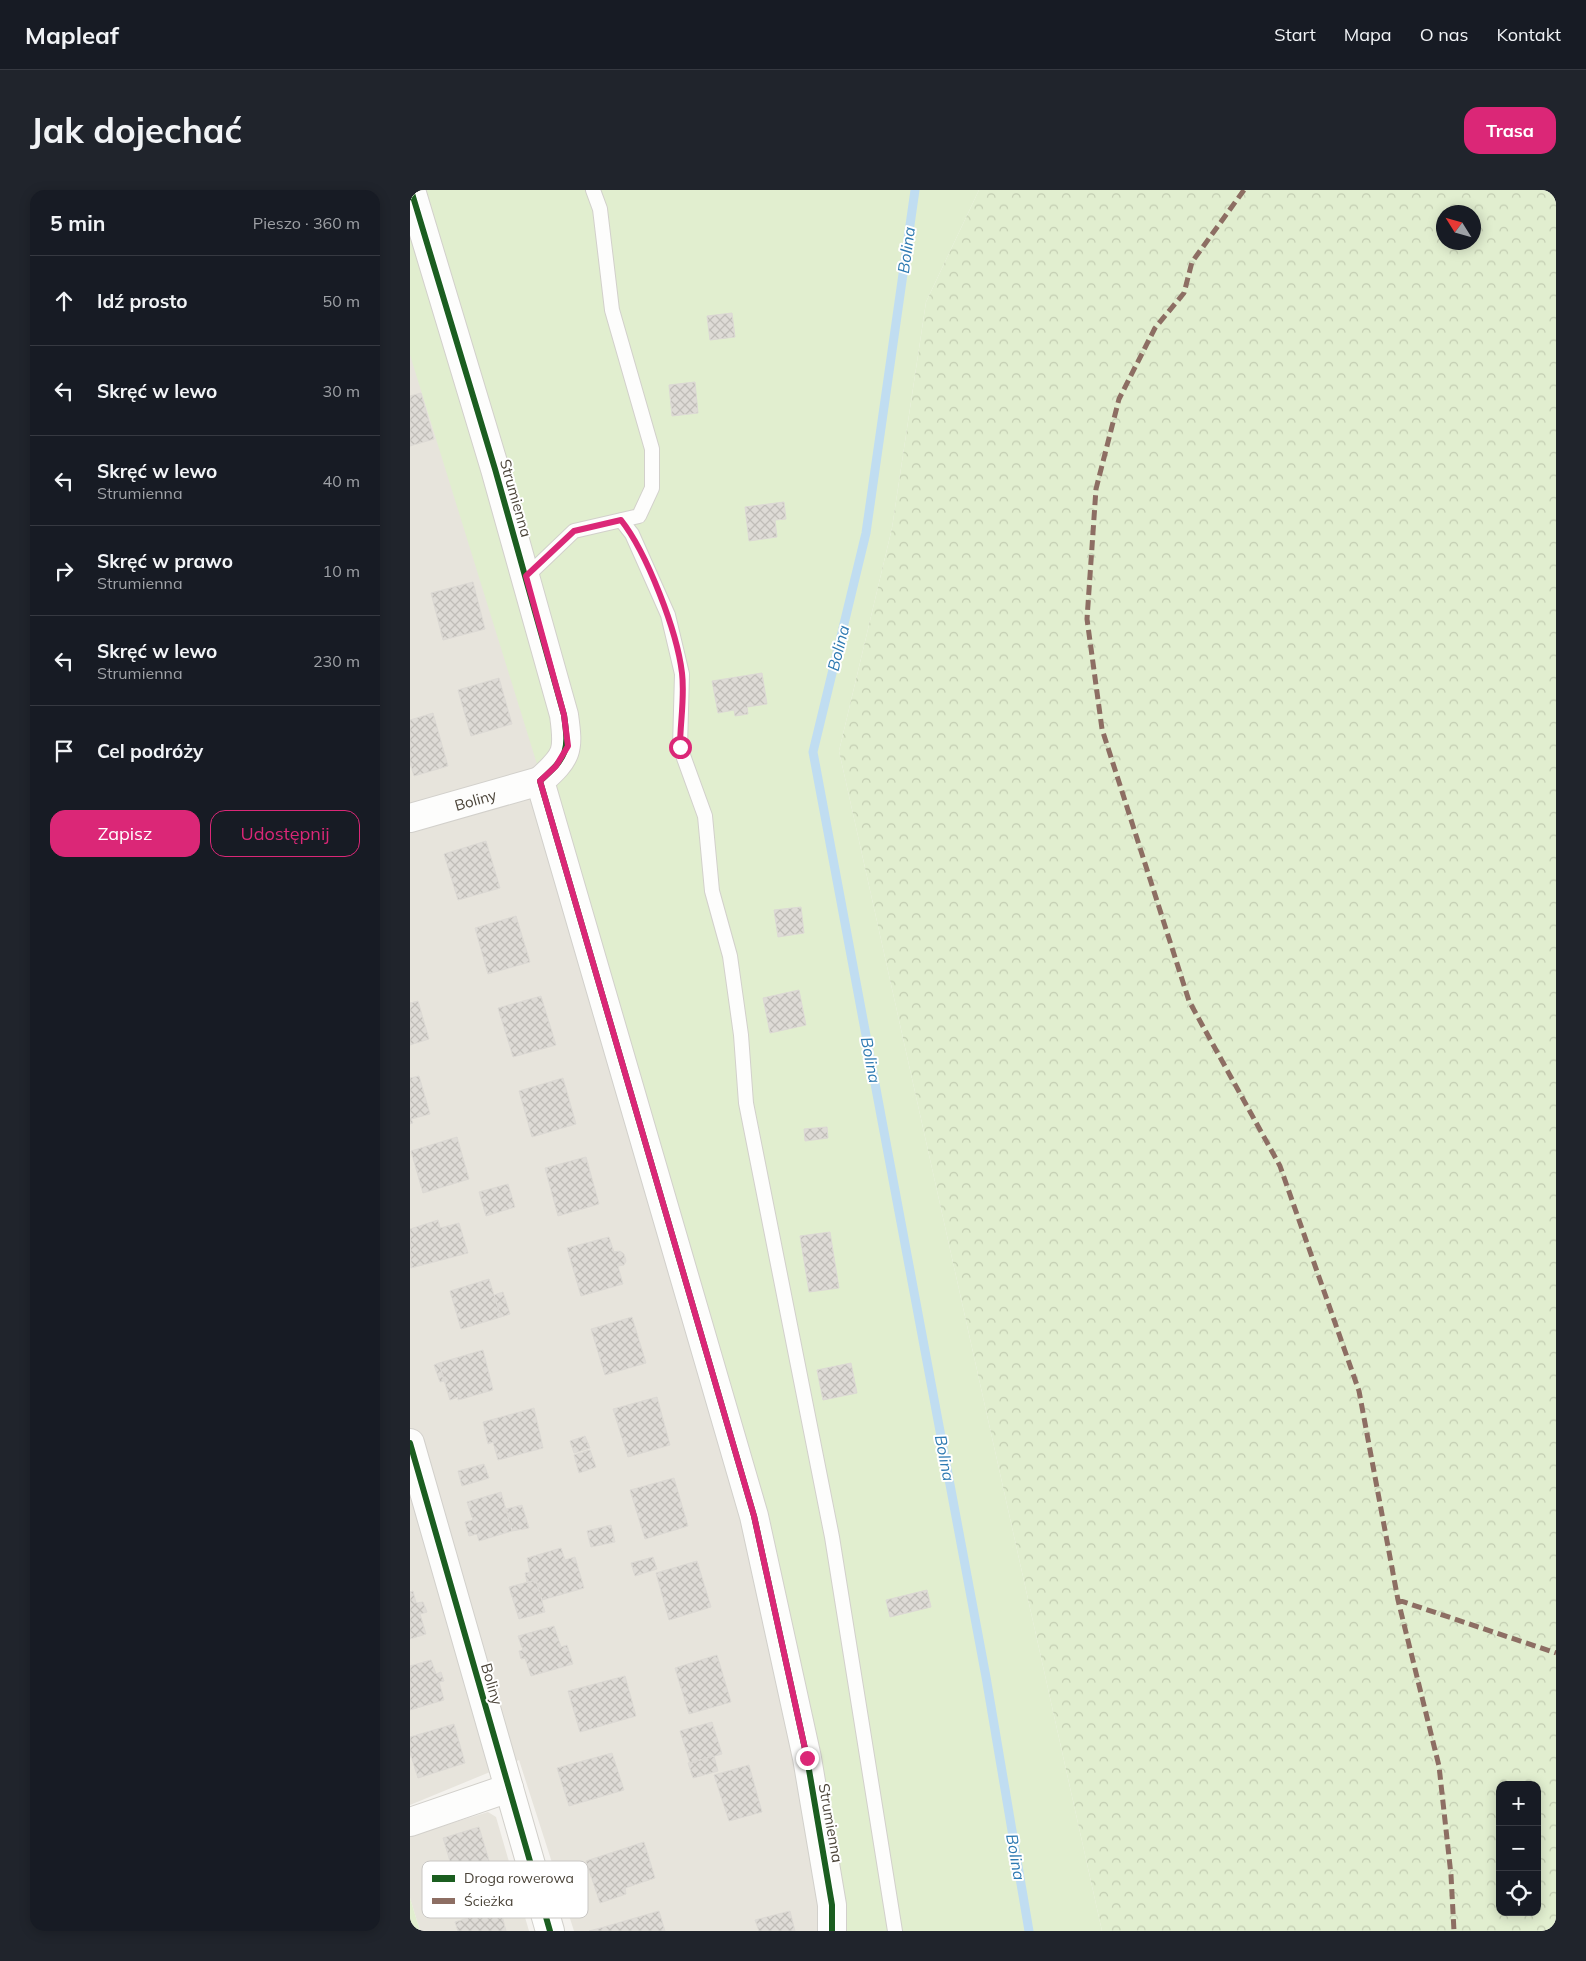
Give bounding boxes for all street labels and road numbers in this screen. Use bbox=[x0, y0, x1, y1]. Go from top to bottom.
street label: Strumienna bbox=[496, 457, 536, 539]
street label: Boliny bbox=[452, 784, 499, 814]
street label: Boliny bbox=[477, 1661, 507, 1707]
street label: Strumienna bbox=[815, 1782, 847, 1864]

